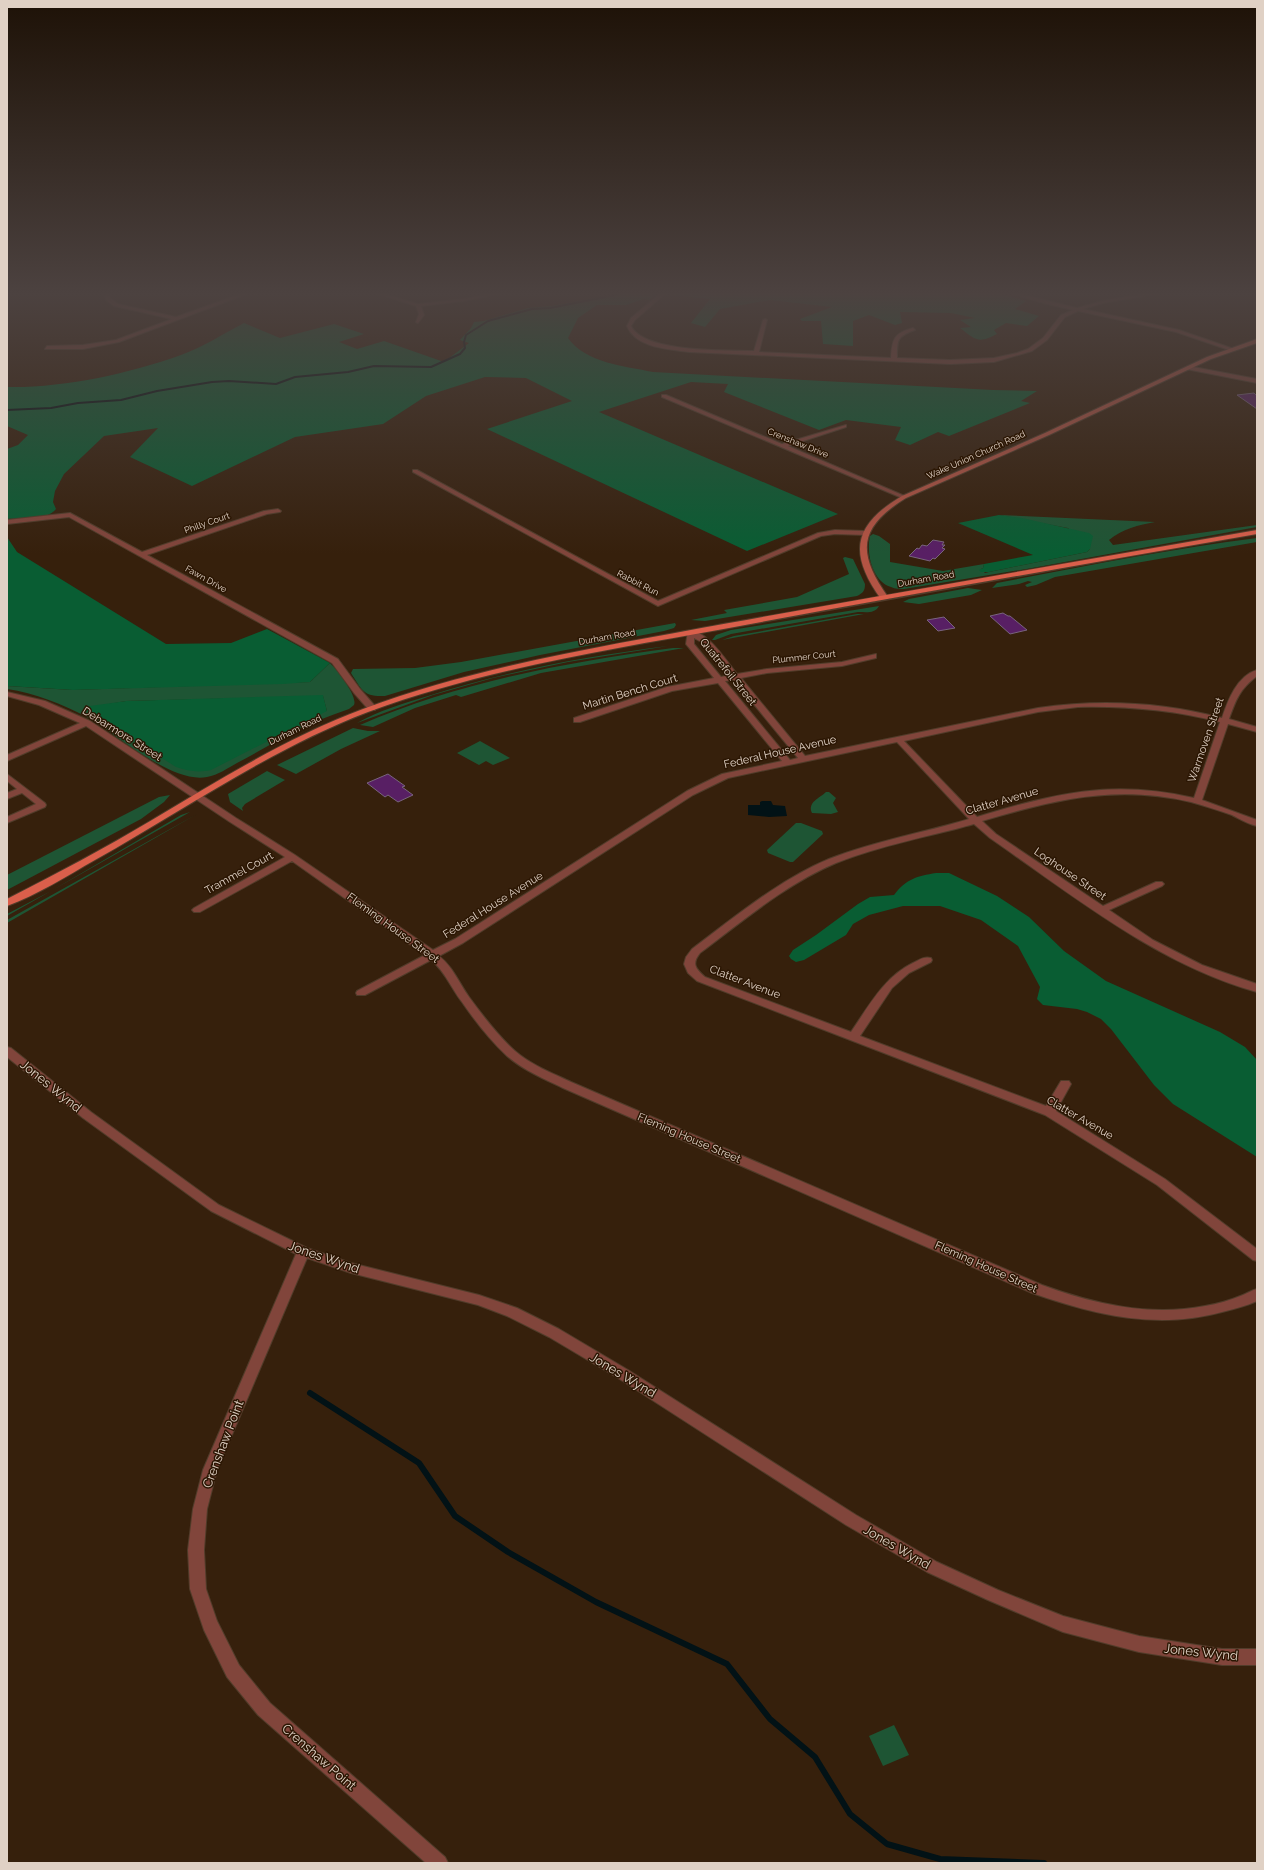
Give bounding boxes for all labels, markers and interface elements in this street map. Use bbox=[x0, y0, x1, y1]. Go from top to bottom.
street label: Crenshaw Drive bbox=[766, 426, 831, 460]
street label: Wake Union Church Road bbox=[925, 429, 1027, 481]
street label: Philly Court bbox=[183, 511, 231, 535]
street label: Fawn Drive bbox=[184, 564, 229, 595]
street label: Rabbit Run bbox=[615, 568, 661, 598]
street label: Durham Road bbox=[897, 569, 955, 589]
street label: Durham Road bbox=[578, 627, 636, 647]
street label: Quatrefoil Street bbox=[697, 636, 759, 709]
street label: Plummer Court bbox=[772, 649, 836, 665]
street label: Martin Bench Court bbox=[581, 671, 679, 713]
street label: Warmoven Street bbox=[1185, 695, 1227, 784]
street label: Debarmore Street bbox=[80, 704, 164, 764]
street label: Durham Road bbox=[267, 713, 323, 747]
street label: Federal House Avenue bbox=[722, 733, 838, 771]
street label: Clatter Avenue bbox=[964, 784, 1040, 818]
street label: Loghouse Street bbox=[1031, 845, 1109, 903]
street label: Trammel Court bbox=[203, 849, 276, 897]
street label: Federal House Avenue bbox=[441, 869, 546, 941]
street label: Fleming House Street bbox=[344, 890, 442, 966]
street label: Clatter Avenue bbox=[708, 963, 783, 1002]
street label: Jones Wynd bbox=[17, 1057, 85, 1115]
street label: Clatter Avenue bbox=[1044, 1094, 1116, 1143]
street label: Fleming House Street bbox=[636, 1110, 743, 1166]
street label: Jones Wynd bbox=[286, 1238, 362, 1276]
street label: Fleming House Street bbox=[933, 1239, 1039, 1296]
street label: Jones Wynd bbox=[587, 1349, 659, 1401]
street label: Crenshaw Point bbox=[199, 1397, 247, 1490]
street label: Jones Wynd bbox=[861, 1522, 933, 1572]
street label: Jones Wynd bbox=[1163, 1641, 1239, 1663]
street label: Crenshaw Point bbox=[279, 1721, 360, 1794]

